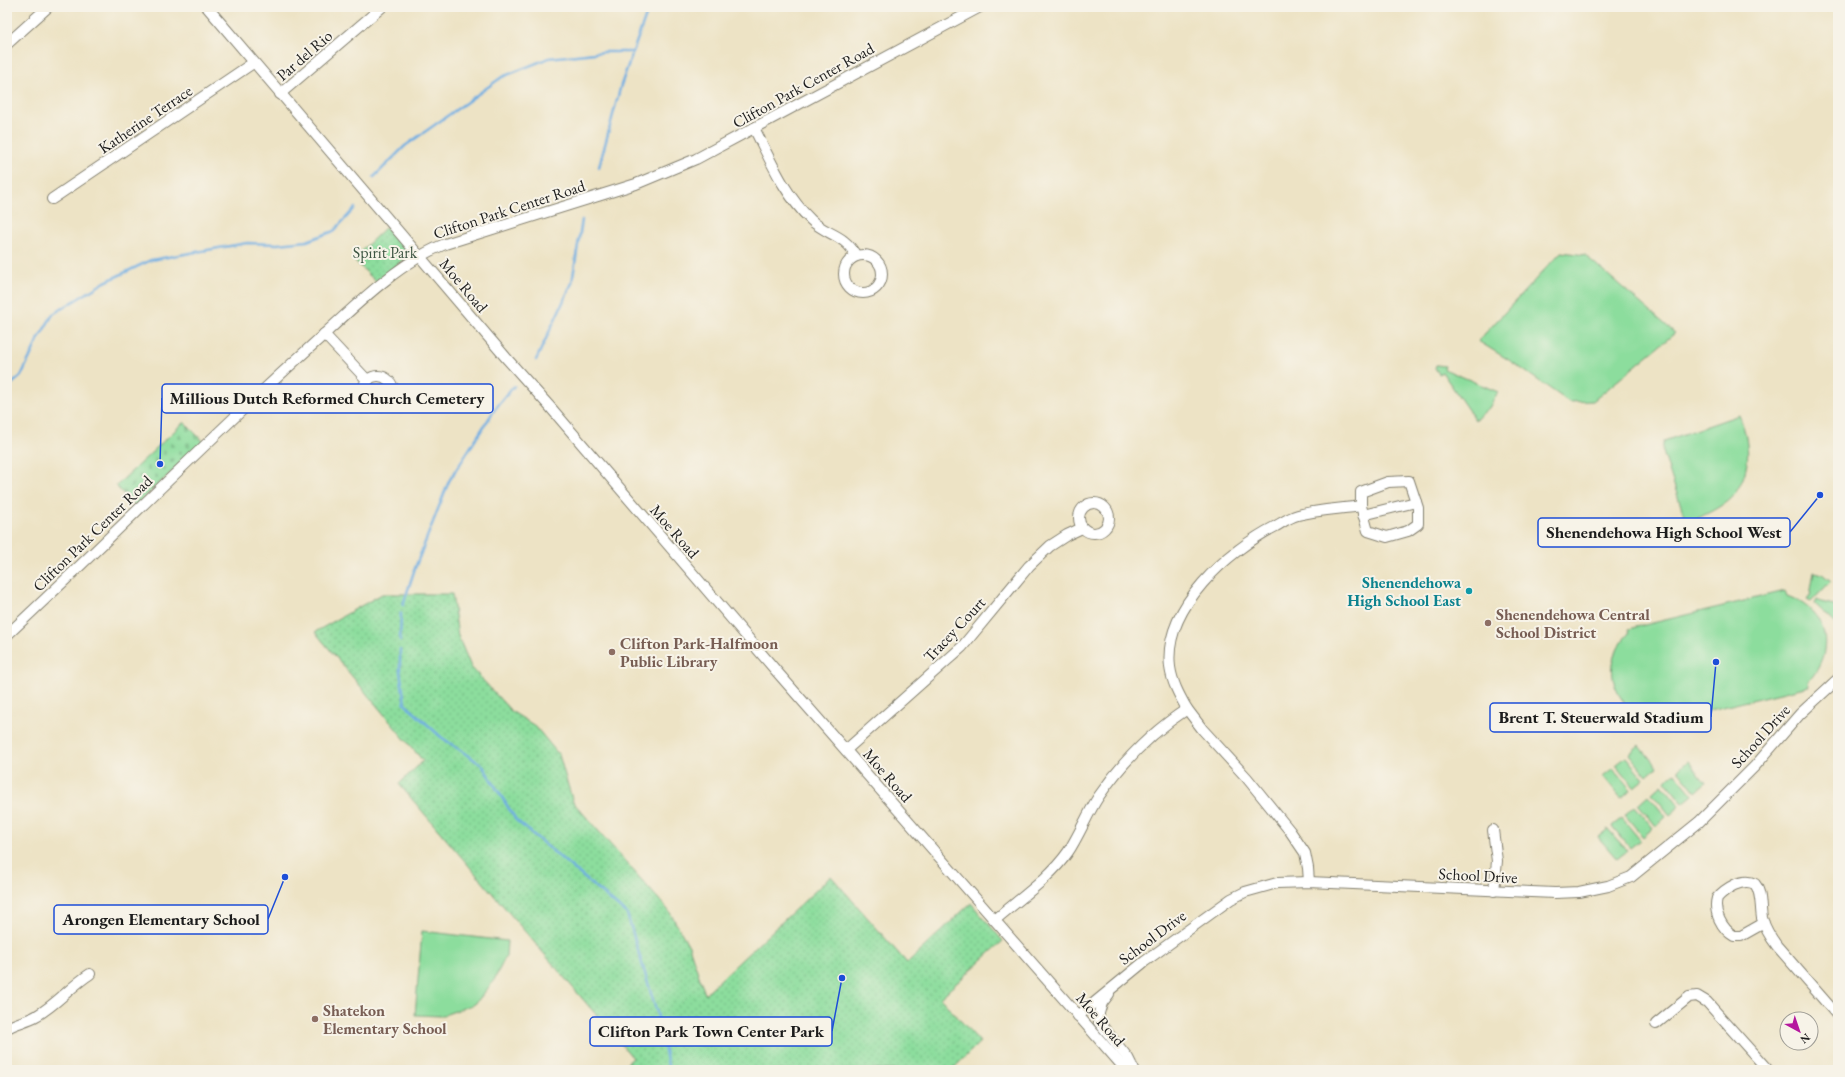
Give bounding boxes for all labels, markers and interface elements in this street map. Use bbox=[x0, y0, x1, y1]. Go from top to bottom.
street label: Par del Rio bbox=[272, 25, 337, 85]
street label: Clifton Park Center Road bbox=[729, 37, 878, 133]
street label: Katherine Terrace bbox=[94, 80, 196, 159]
street label: Clifton Park Center Road bbox=[430, 175, 589, 244]
park label: Spirit Park bbox=[353, 242, 418, 263]
street label: Moe Road bbox=[435, 254, 493, 318]
callout: Millious Dutch Reformed Church Cemetery bbox=[162, 384, 493, 413]
text: Millious Dutch Reformed Church Cemetery bbox=[170, 387, 485, 409]
street label: Clifton Park Center Road bbox=[28, 470, 157, 596]
street label: Moe Road bbox=[645, 500, 704, 563]
callout: Shenendehowa High School West bbox=[1538, 518, 1790, 547]
text: Shenendehowa High School West bbox=[1546, 521, 1782, 543]
place label: Shenendehowa High School East bbox=[1347, 572, 1462, 611]
marker: Shenendehowa High School East bbox=[1464, 586, 1474, 596]
street label: Tracey Court bbox=[919, 592, 990, 666]
place label: Shenendehowa Central School District bbox=[1496, 604, 1650, 643]
marker: Shenendehowa Central School District bbox=[1483, 618, 1493, 628]
place label: Clifton Park-Halfmoon Public Library bbox=[620, 633, 778, 672]
marker: Clifton Park-Halfmoon Public Library bbox=[607, 647, 617, 657]
street label: School Drive bbox=[1726, 700, 1795, 773]
callout: Brent T. Steuerwald Stadium bbox=[1490, 703, 1711, 732]
text: Brent T. Steuerwald Stadium bbox=[1498, 706, 1704, 728]
street label: Moe Road bbox=[858, 744, 917, 807]
street label: School Drive bbox=[1438, 863, 1518, 888]
callout: Arongen Elementary School bbox=[54, 905, 268, 934]
street label: School Drive bbox=[1114, 905, 1190, 970]
text: Arongen Elementary School bbox=[61, 908, 260, 930]
street label: Moe Road bbox=[1071, 988, 1130, 1051]
place label: Shatekon Elementary School bbox=[323, 1000, 447, 1039]
north arrow bbox=[1779, 1011, 1819, 1051]
marker: Shatekon Elementary School bbox=[310, 1014, 320, 1024]
callout: Clifton Park Town Center Park bbox=[590, 1017, 832, 1046]
text: Clifton Park Town Center Park bbox=[598, 1020, 825, 1042]
text: N bbox=[1797, 1030, 1813, 1047]

